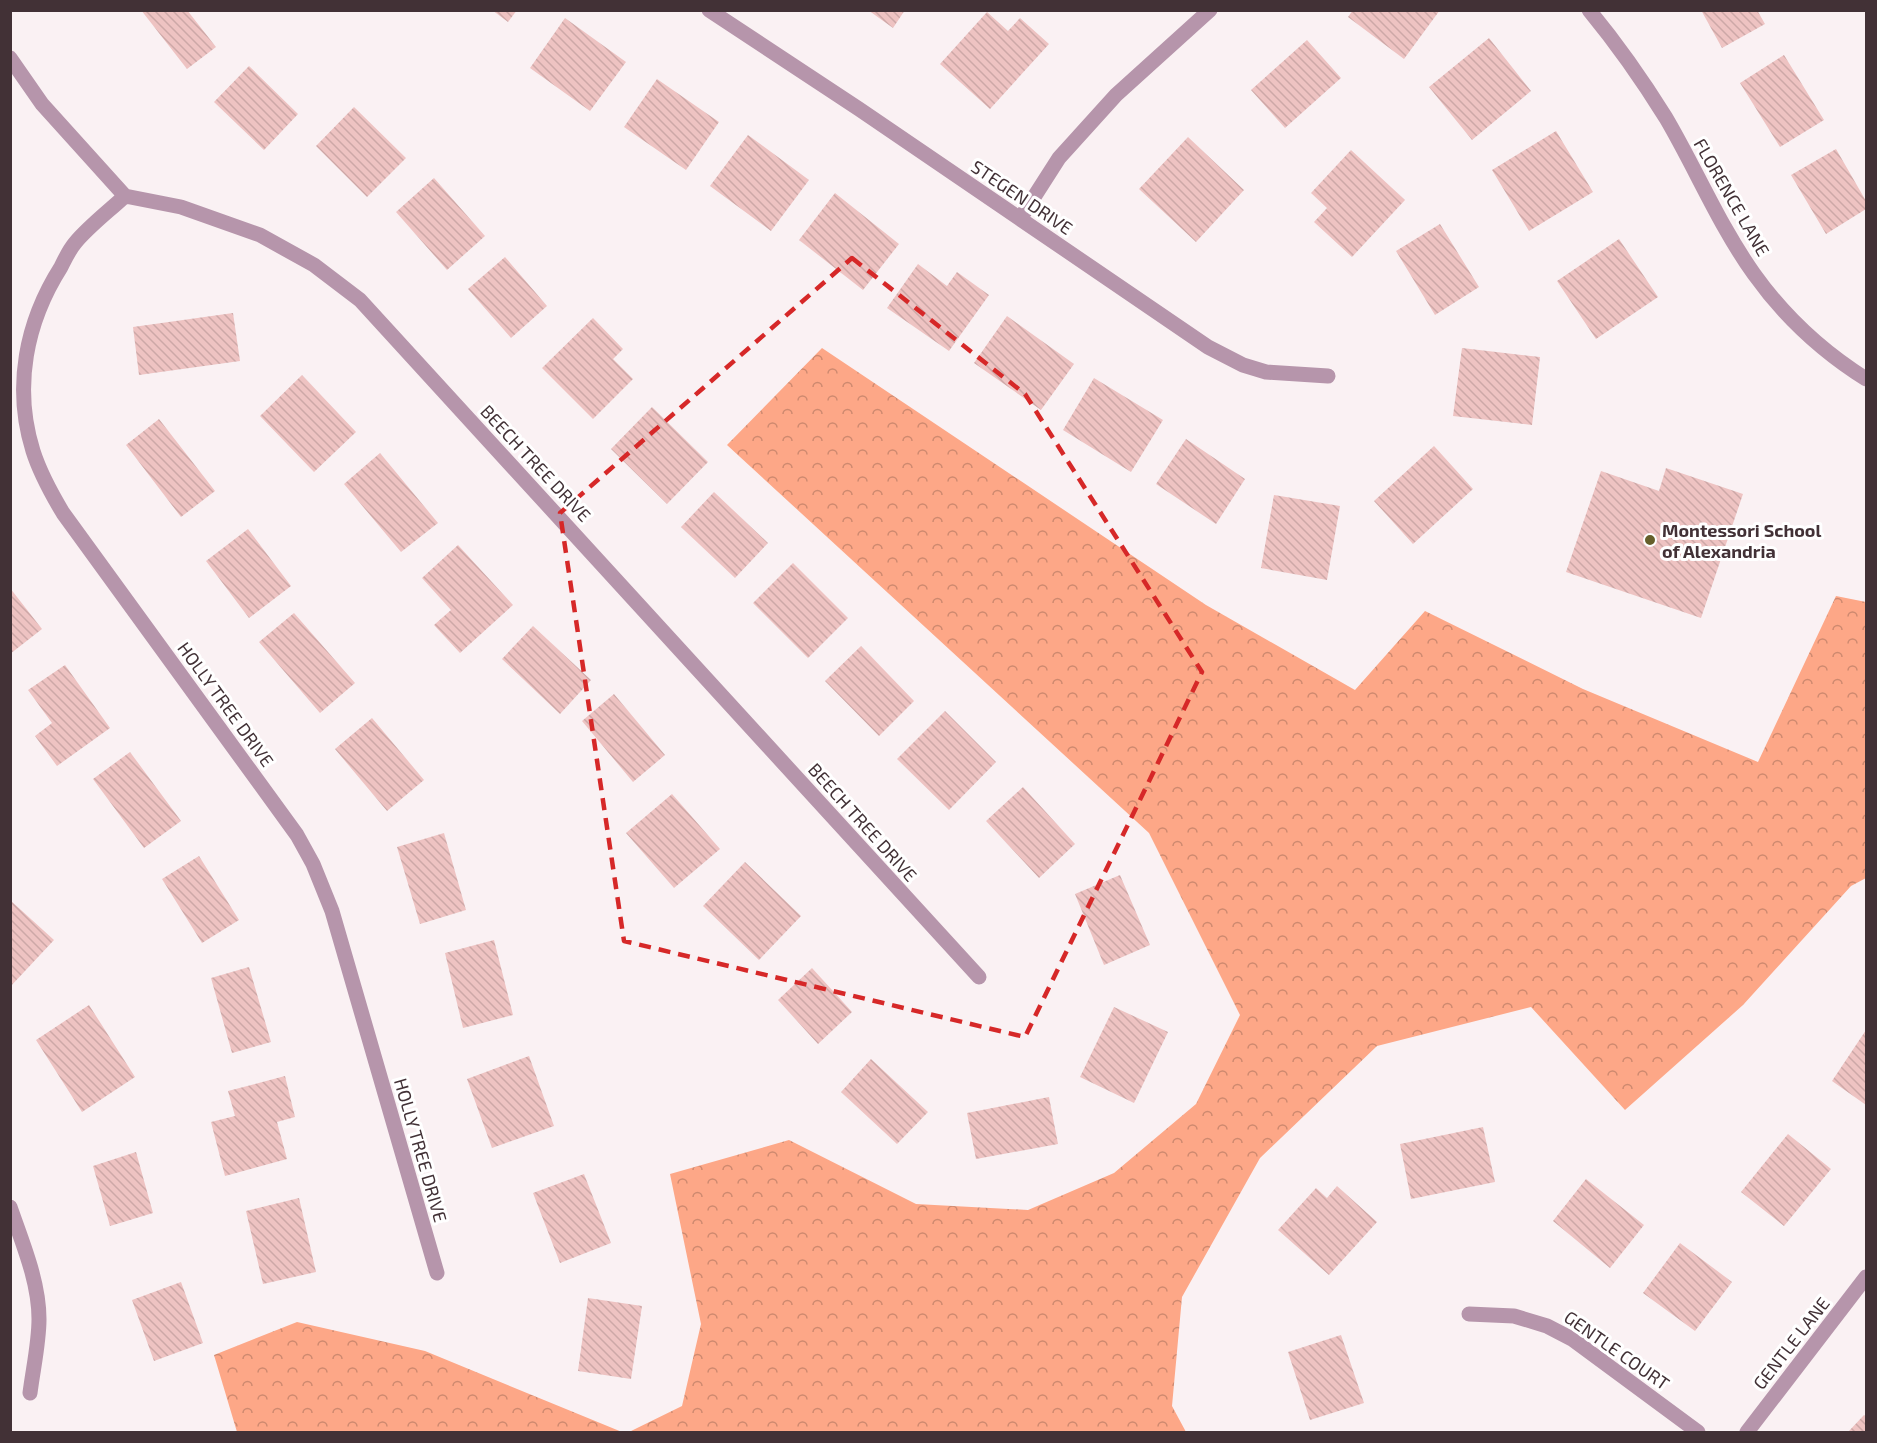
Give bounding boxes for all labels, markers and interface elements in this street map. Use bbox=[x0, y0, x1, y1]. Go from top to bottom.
street label: FLORENCE LANE bbox=[1689, 134, 1775, 260]
street label: STEGEN DRIVE bbox=[967, 155, 1077, 239]
street label: BEECH TREE DRIVE bbox=[476, 400, 596, 526]
place label: Montessori School of Alexandria bbox=[1662, 519, 1821, 562]
marker: Montessori School of Alexandria bbox=[1643, 533, 1657, 547]
street label: HOLLY TREE DRIVE bbox=[173, 637, 279, 771]
street label: BEECH TREE DRIVE bbox=[804, 758, 922, 886]
street label: HOLLY TREE DRIVE bbox=[390, 1075, 452, 1225]
street label: GENTLE LANE bbox=[1748, 1292, 1834, 1394]
street label: GENTLE COURT bbox=[1560, 1306, 1674, 1395]

